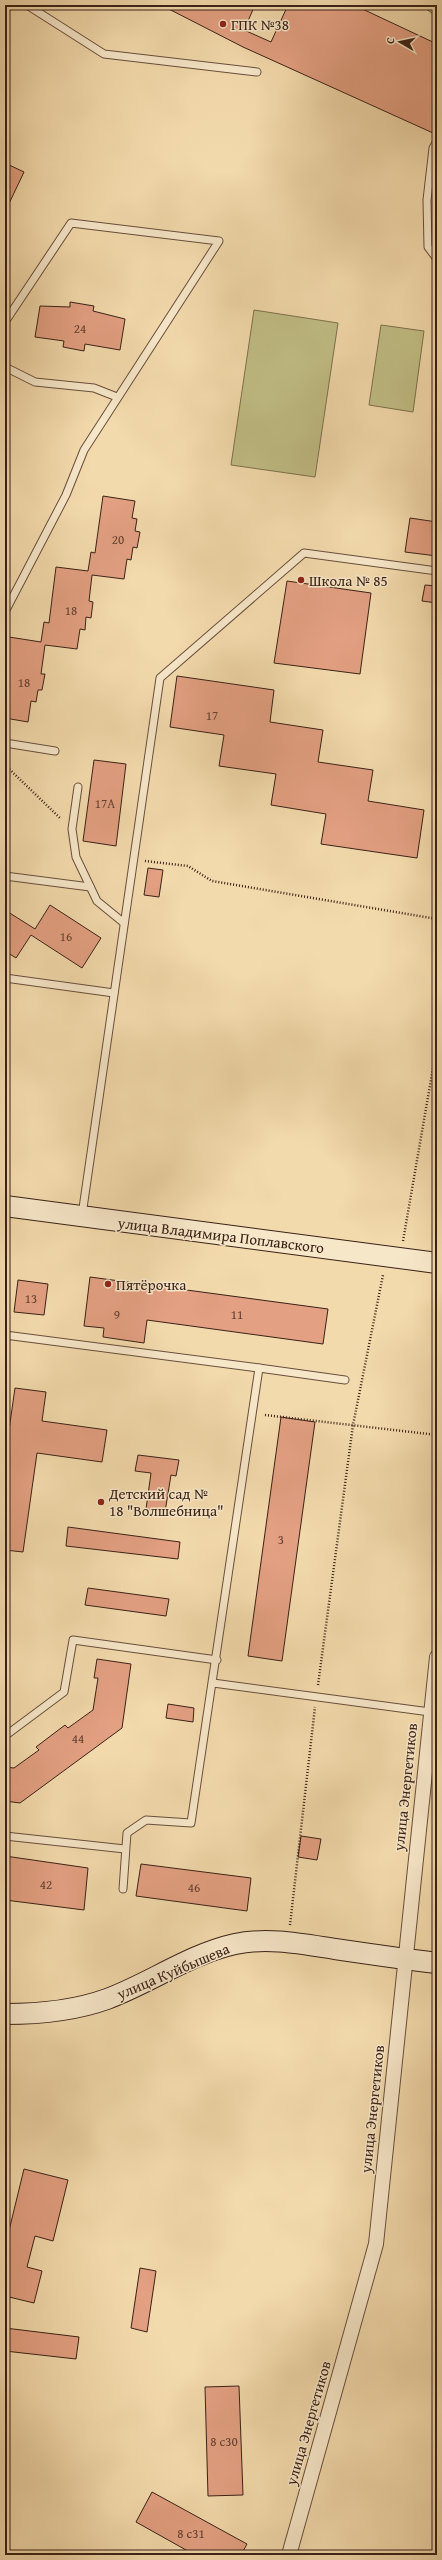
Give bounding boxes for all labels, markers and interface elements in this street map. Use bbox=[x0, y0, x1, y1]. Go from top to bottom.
place label: ГПК №38 bbox=[231, 14, 289, 35]
marker: ГПК №38 bbox=[218, 19, 228, 29]
north arrow bbox=[380, 22, 420, 62]
text: С bbox=[382, 36, 399, 45]
house number: 24 bbox=[74, 319, 86, 338]
house number: 20 bbox=[112, 530, 124, 549]
place label: Школа № 85 bbox=[309, 570, 388, 591]
marker: Школа № 85 bbox=[296, 575, 306, 585]
house number: 18 bbox=[65, 601, 77, 620]
house number: 18 bbox=[18, 673, 30, 692]
house number: 17 bbox=[206, 706, 218, 725]
house number: 17А bbox=[95, 794, 115, 813]
house number: 16 bbox=[60, 927, 72, 946]
street label: улица Владимира Поплавского bbox=[116, 1212, 326, 1258]
place label: Пятёрочка bbox=[116, 1274, 187, 1295]
marker: Пятёрочка bbox=[103, 1279, 113, 1289]
house number: 13 bbox=[25, 1289, 37, 1308]
house number: 9 bbox=[114, 1305, 120, 1324]
house number: 11 bbox=[231, 1305, 243, 1324]
place label: Детский сад № 18 "Волшебница" bbox=[108, 1483, 224, 1521]
marker: Детский сад № 18 "Волшебница" bbox=[96, 1497, 106, 1507]
house number: 3 bbox=[278, 1530, 284, 1549]
street label: улица Энергетиков bbox=[388, 1722, 422, 1853]
house number: 44 bbox=[72, 1729, 84, 1748]
house number: 42 bbox=[40, 1875, 52, 1894]
house number: 46 bbox=[188, 1878, 200, 1897]
street label: улица Куйбышева bbox=[112, 1937, 233, 2005]
street label: улица Энергетиков bbox=[355, 2044, 389, 2175]
street label: улица Энергетиков bbox=[280, 2358, 336, 2489]
house number: 8 с30 bbox=[210, 2432, 238, 2451]
house number: 8 с31 bbox=[177, 2524, 205, 2543]

